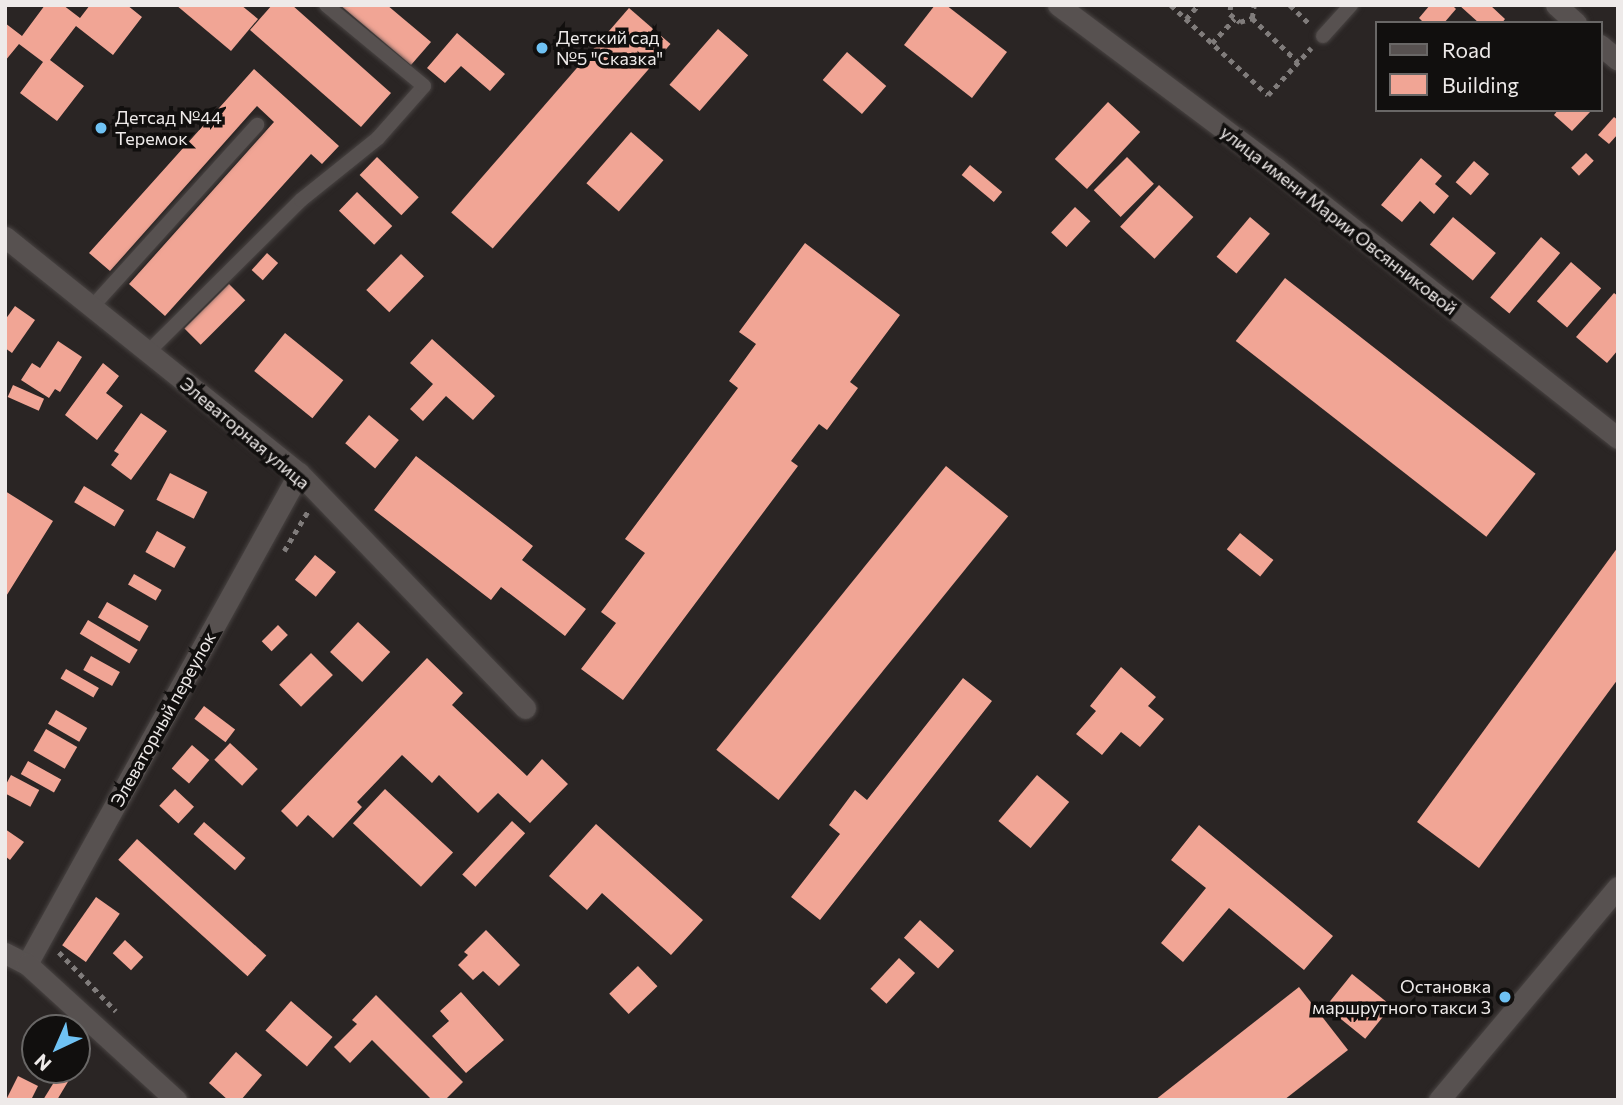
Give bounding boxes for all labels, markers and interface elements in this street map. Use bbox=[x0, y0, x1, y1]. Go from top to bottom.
legend bbox=[1374, 21, 1602, 112]
place label: Детский сад №5 "Сказка" bbox=[556, 27, 663, 70]
text: Road bbox=[1442, 37, 1491, 62]
marker: Детский сад №5 "Сказка" bbox=[534, 40, 550, 56]
text: Building bbox=[1442, 72, 1519, 97]
place label: Детсад №44 Теремок bbox=[115, 107, 222, 150]
marker: Детсад №44 Теремок bbox=[93, 120, 109, 136]
street label: улица имени Марии Овсянниковой bbox=[1216, 121, 1462, 319]
street label: Элеваторная улица bbox=[176, 373, 314, 493]
street label: Элеваторный переулок bbox=[106, 628, 220, 810]
place label: Остановка маршрутного такси 3 bbox=[1312, 976, 1491, 1018]
marker: Остановка маршрутного такси 3 bbox=[1497, 989, 1513, 1005]
north arrow bbox=[21, 1014, 91, 1084]
text: N bbox=[29, 1050, 56, 1076]

